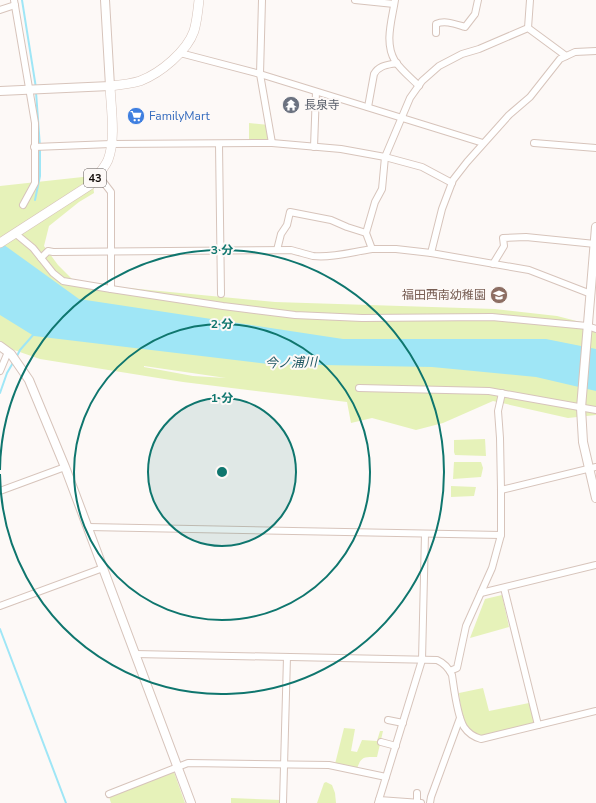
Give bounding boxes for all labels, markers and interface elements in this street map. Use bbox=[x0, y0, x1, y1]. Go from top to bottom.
temple icon: 長泉寺 bbox=[281, 95, 301, 115]
place label: 長泉寺 bbox=[304, 97, 340, 113]
supermarket icon: FamilyMart bbox=[126, 106, 146, 126]
place label: FamilyMart bbox=[149, 108, 211, 124]
road number: 43 bbox=[84, 169, 106, 187]
text: 3 分 bbox=[211, 242, 233, 258]
school or university icon: 福田西南幼稚園 bbox=[489, 285, 509, 305]
place label: 福田西南幼稚園 bbox=[402, 287, 486, 303]
text: 2 分 bbox=[211, 316, 233, 332]
water label: 今ノ浦川 bbox=[265, 354, 319, 372]
text: 1 分 bbox=[211, 390, 233, 406]
centre of rings bbox=[215, 465, 229, 479]

